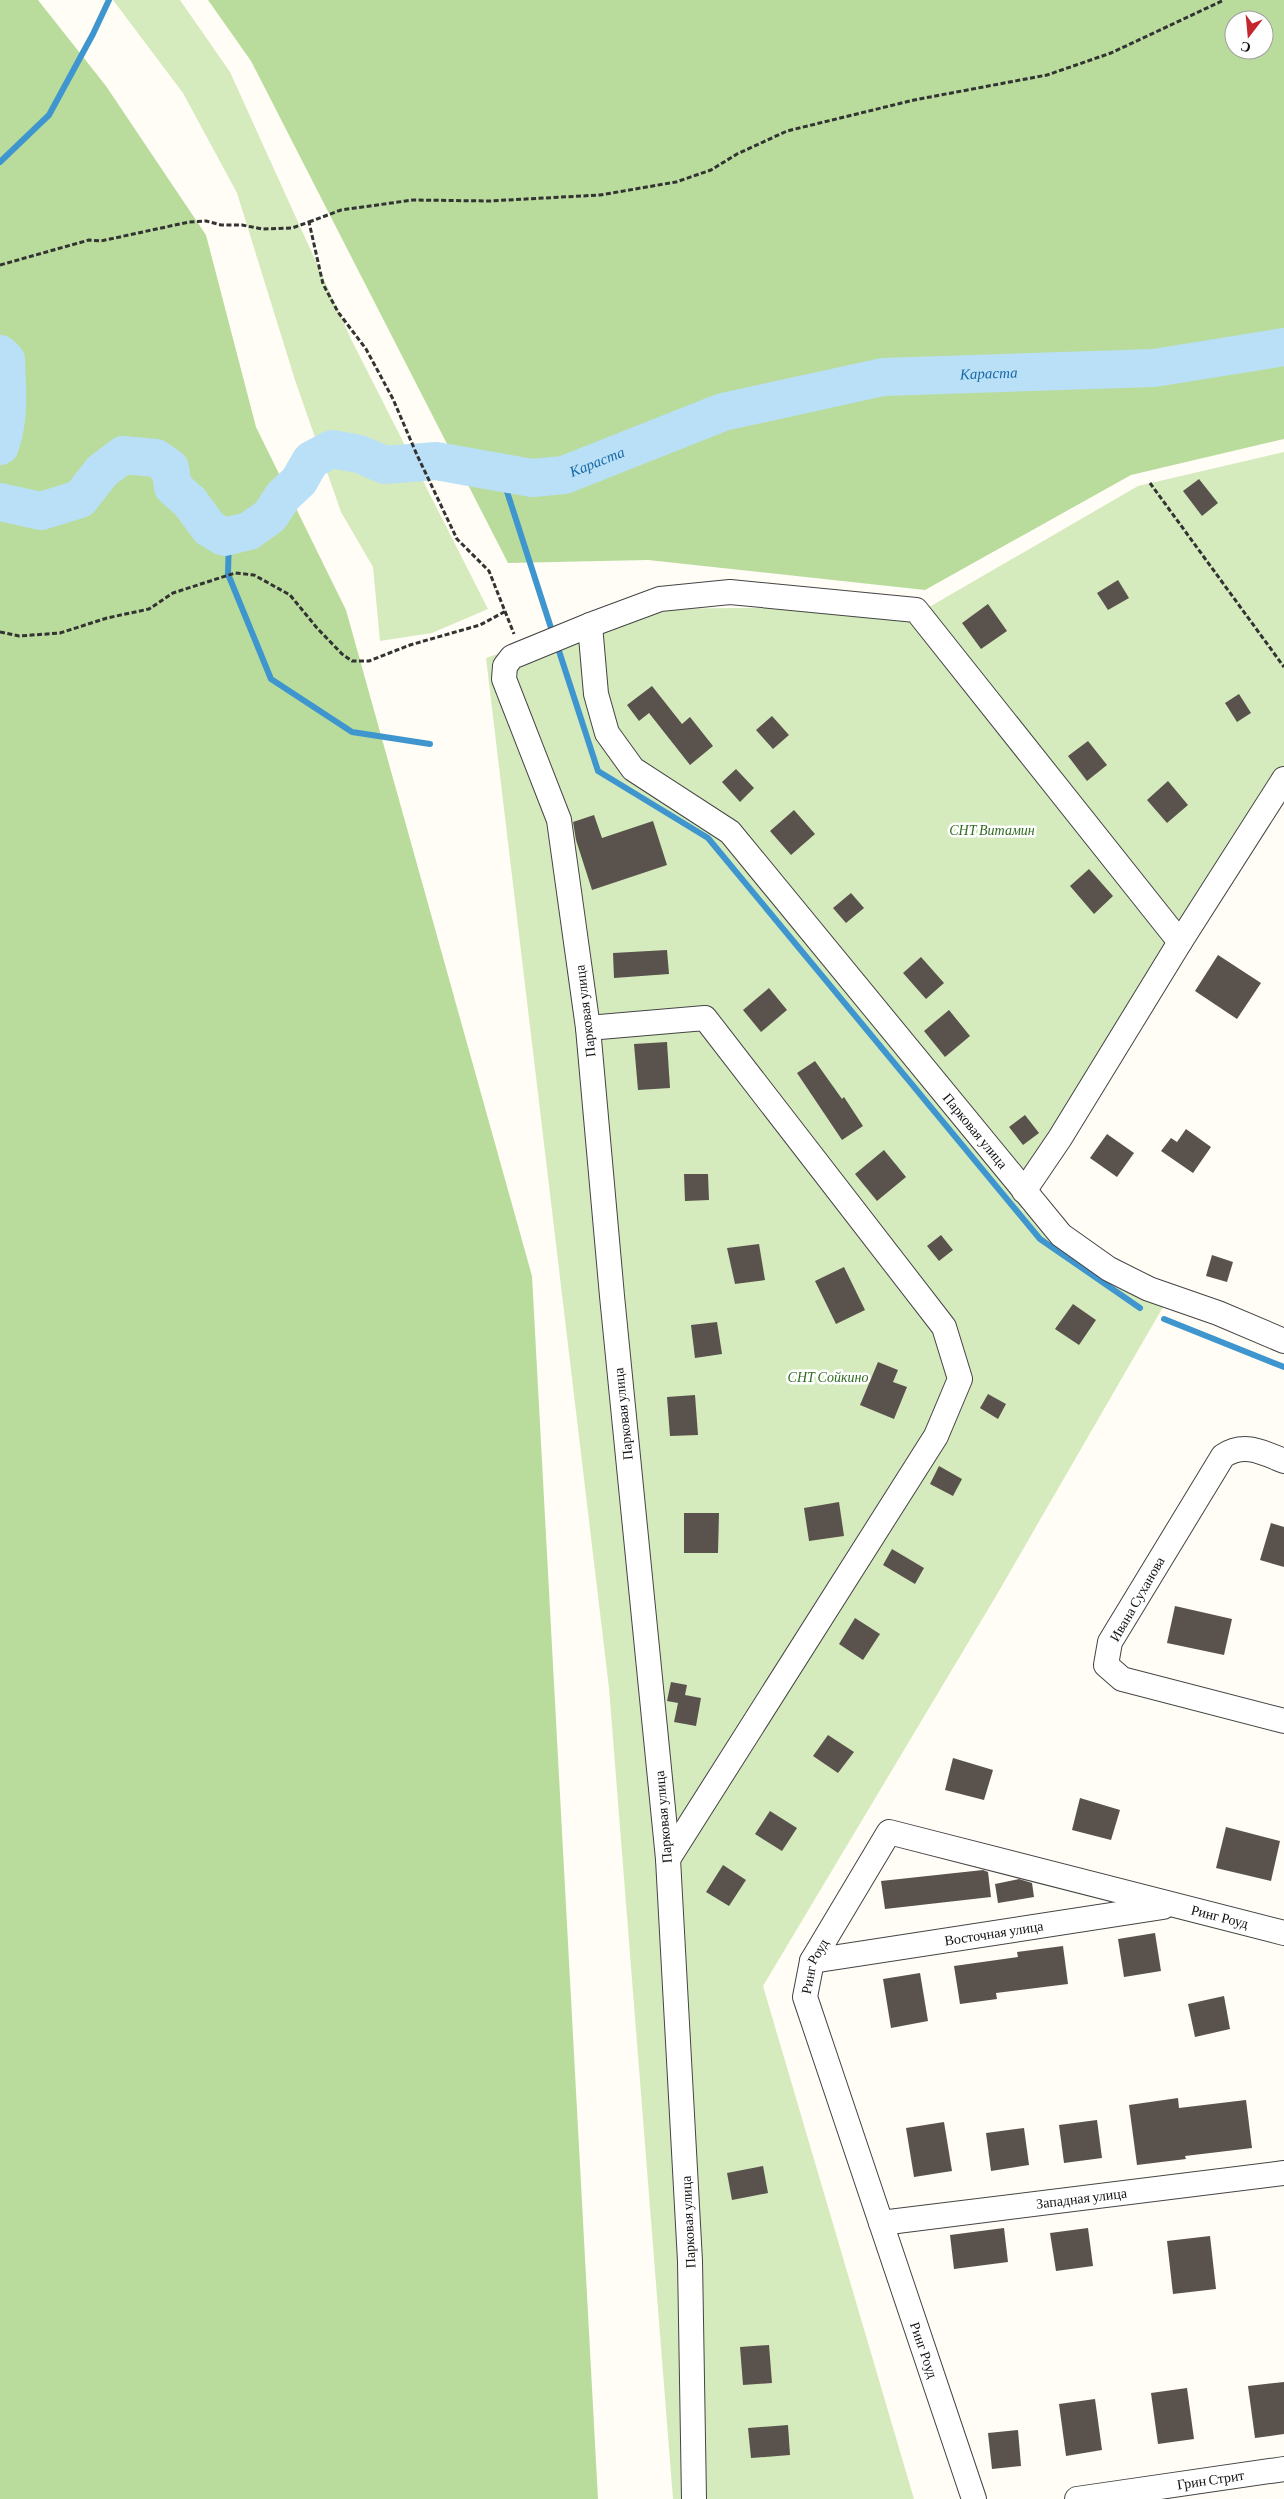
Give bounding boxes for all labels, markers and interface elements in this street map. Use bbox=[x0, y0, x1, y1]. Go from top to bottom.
north arrow bbox=[1224, 10, 1274, 60]
text: С bbox=[1238, 38, 1252, 57]
water label: Караста bbox=[959, 365, 1018, 382]
water label: Караста bbox=[566, 444, 627, 480]
park label: СНТ Витамин bbox=[949, 822, 1035, 838]
street label: Парковая улица bbox=[571, 963, 599, 1058]
street label: Парковая улица bbox=[940, 1090, 1011, 1172]
street label: Парковая улица bbox=[610, 1366, 636, 1461]
park label: СНТ Сойкино bbox=[788, 1369, 868, 1385]
street label: Ивана Суханова bbox=[1106, 1553, 1168, 1644]
street label: Парковая улица bbox=[651, 1769, 675, 1864]
street label: Ринг Роуд bbox=[1190, 1902, 1250, 1932]
street label: Восточная улица bbox=[943, 1917, 1045, 1949]
street label: Ринг Роуд bbox=[798, 1936, 832, 1995]
street label: Парковая улица bbox=[678, 2175, 698, 2269]
street label: Западная улица bbox=[1035, 2184, 1129, 2212]
street label: Ринг Роуд bbox=[907, 2320, 941, 2380]
street label: Грин Стрит bbox=[1176, 2467, 1245, 2492]

